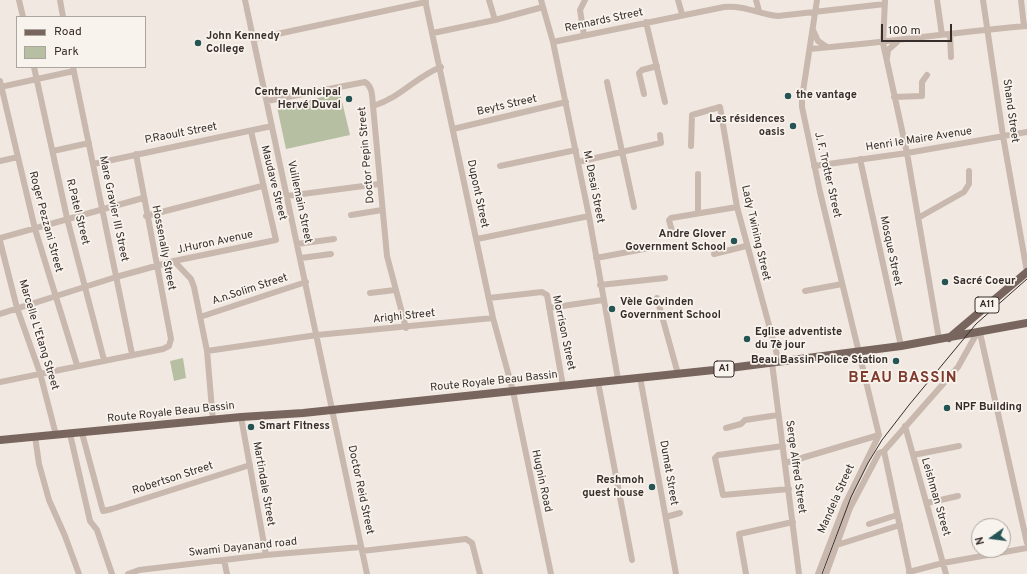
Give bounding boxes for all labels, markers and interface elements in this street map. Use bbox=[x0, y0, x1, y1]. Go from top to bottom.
street label: Rennards Street bbox=[564, 6, 644, 36]
legend bbox=[16, 16, 146, 68]
scale bar bbox=[883, 16, 954, 42]
text: 100 m bbox=[888, 23, 921, 39]
text: Road bbox=[54, 24, 82, 40]
place label: John Kennedy College bbox=[206, 30, 280, 56]
marker: John Kennedy College bbox=[193, 38, 203, 48]
text: Park bbox=[54, 44, 79, 60]
street label: Shand Street bbox=[999, 78, 1021, 144]
place label: Centre Municipal Hervé Duval bbox=[255, 86, 341, 112]
place label: the vantage bbox=[796, 89, 857, 103]
marker: the vantage bbox=[783, 91, 793, 101]
street label: Beyts Street bbox=[476, 93, 538, 119]
marker: Centre Municipal Hervé Duval bbox=[344, 94, 354, 104]
street label: Doctor Pepin Street bbox=[356, 106, 378, 204]
place label: Les résidences oasis bbox=[709, 113, 785, 139]
street label: P.Raoult Street bbox=[144, 121, 218, 147]
marker: Les résidences oasis bbox=[788, 121, 798, 131]
street label: Henri le Maire Avenue bbox=[865, 125, 973, 155]
street label: J. F. Trotter Street bbox=[811, 131, 843, 219]
street label: Maudave Street bbox=[257, 144, 289, 222]
street label: M. Desai Street bbox=[580, 150, 606, 224]
street label: Mare Gravier III Street bbox=[95, 155, 131, 263]
street label: Vuillemain Street bbox=[284, 159, 314, 245]
street label: Dupont Street bbox=[463, 159, 491, 229]
street label: Roger Pezzani Street bbox=[25, 170, 65, 274]
street label: R.Patel Street bbox=[62, 178, 92, 246]
street label: Lady Twining Street bbox=[738, 184, 772, 282]
street label: Hossenally Street bbox=[148, 204, 178, 292]
street label: Mosque Street bbox=[876, 215, 904, 287]
street label: J.Huron Avenue bbox=[176, 228, 254, 258]
place label: Andre Glover Government School bbox=[625, 228, 726, 254]
marker: Andre Glover Government School bbox=[729, 236, 739, 246]
street label: A.n.Solim Street bbox=[210, 272, 290, 308]
place label: Sacré Coeur bbox=[953, 275, 1016, 289]
marker: Sacré Coeur bbox=[940, 277, 950, 287]
street label: Marcelle L'Etang Street bbox=[15, 278, 61, 392]
street label: Morrison Street bbox=[549, 294, 577, 372]
place label: Vèle Govinden Government School bbox=[620, 296, 721, 322]
road number: A11 bbox=[975, 297, 999, 313]
marker: Vèle Govinden Government School bbox=[607, 304, 617, 314]
street label: Arighi Street bbox=[372, 307, 436, 327]
place label: Eglise adventiste du 7è jour bbox=[755, 326, 842, 352]
marker: Eglise adventiste du 7è jour bbox=[742, 334, 752, 344]
place label: Beau Bassin Police Station bbox=[751, 354, 888, 368]
marker: Beau Bassin Police Station bbox=[891, 356, 901, 366]
road number: A1 bbox=[714, 361, 734, 377]
street label: Route Royale Beau Bassin bbox=[430, 369, 558, 395]
district label: BEAU BASSIN bbox=[848, 370, 958, 388]
street label: Route Royale Beau Bassin bbox=[107, 400, 235, 426]
place label: NPF Building bbox=[955, 401, 1022, 415]
marker: NPF Building bbox=[942, 403, 952, 413]
street label: Serge Alfred Street bbox=[782, 419, 808, 515]
place label: Smart Fitness bbox=[259, 420, 330, 434]
marker: Smart Fitness bbox=[246, 422, 256, 432]
street label: Dumat Street bbox=[656, 439, 680, 507]
street label: Martindale Street bbox=[249, 441, 277, 527]
street label: Doctor Reid Street bbox=[344, 444, 376, 536]
street label: Hugnin Road bbox=[528, 449, 554, 513]
street label: Leishman Street bbox=[918, 456, 952, 538]
street label: Robertson Street bbox=[131, 460, 215, 498]
street label: Mandela Street bbox=[816, 462, 858, 536]
place label: Reshmoh guest house bbox=[582, 474, 644, 500]
marker: Reshmoh guest house bbox=[647, 482, 657, 492]
north arrow bbox=[971, 518, 1011, 558]
text: N bbox=[973, 535, 988, 546]
street label: Swami Dayanand road bbox=[188, 536, 298, 560]

